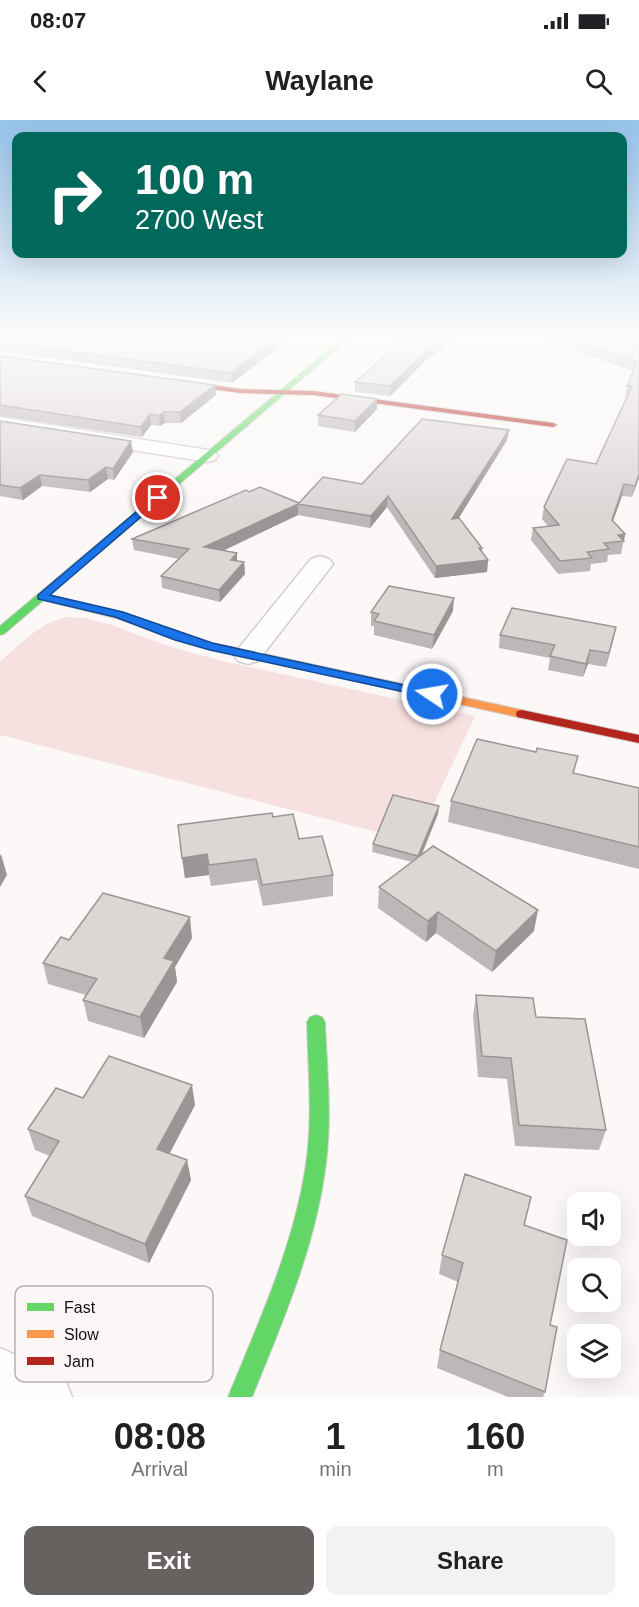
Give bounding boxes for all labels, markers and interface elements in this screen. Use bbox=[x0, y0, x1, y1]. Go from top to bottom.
text: 08:07 bbox=[30, 8, 86, 33]
icon: back bbox=[24, 65, 57, 98]
icon: search bbox=[582, 65, 615, 98]
text: Waylane bbox=[265, 66, 374, 96]
icon: right bbox=[36, 156, 114, 234]
text: 100 m bbox=[135, 156, 254, 203]
text: 2700 West bbox=[135, 205, 264, 235]
pin bbox=[132, 472, 183, 523]
icon: arrive bbox=[141, 481, 174, 514]
position arrow bbox=[400, 662, 464, 726]
map controls bbox=[567, 1192, 621, 1378]
button: sound bbox=[567, 1192, 621, 1246]
button: search bbox=[567, 1258, 621, 1312]
legend bbox=[15, 1286, 213, 1382]
text: Fast bbox=[64, 1299, 96, 1316]
button: layers bbox=[567, 1324, 621, 1378]
text: Slow bbox=[64, 1326, 99, 1343]
text: Jam bbox=[64, 1353, 94, 1370]
text: 08:08 bbox=[114, 1416, 206, 1457]
text: 1 bbox=[325, 1416, 345, 1457]
text: 160 bbox=[465, 1416, 525, 1457]
text: Arrival bbox=[131, 1458, 188, 1480]
text: min bbox=[319, 1458, 352, 1480]
text: m bbox=[487, 1458, 504, 1480]
button: Exit bbox=[24, 1526, 314, 1595]
button: Share bbox=[326, 1526, 615, 1595]

